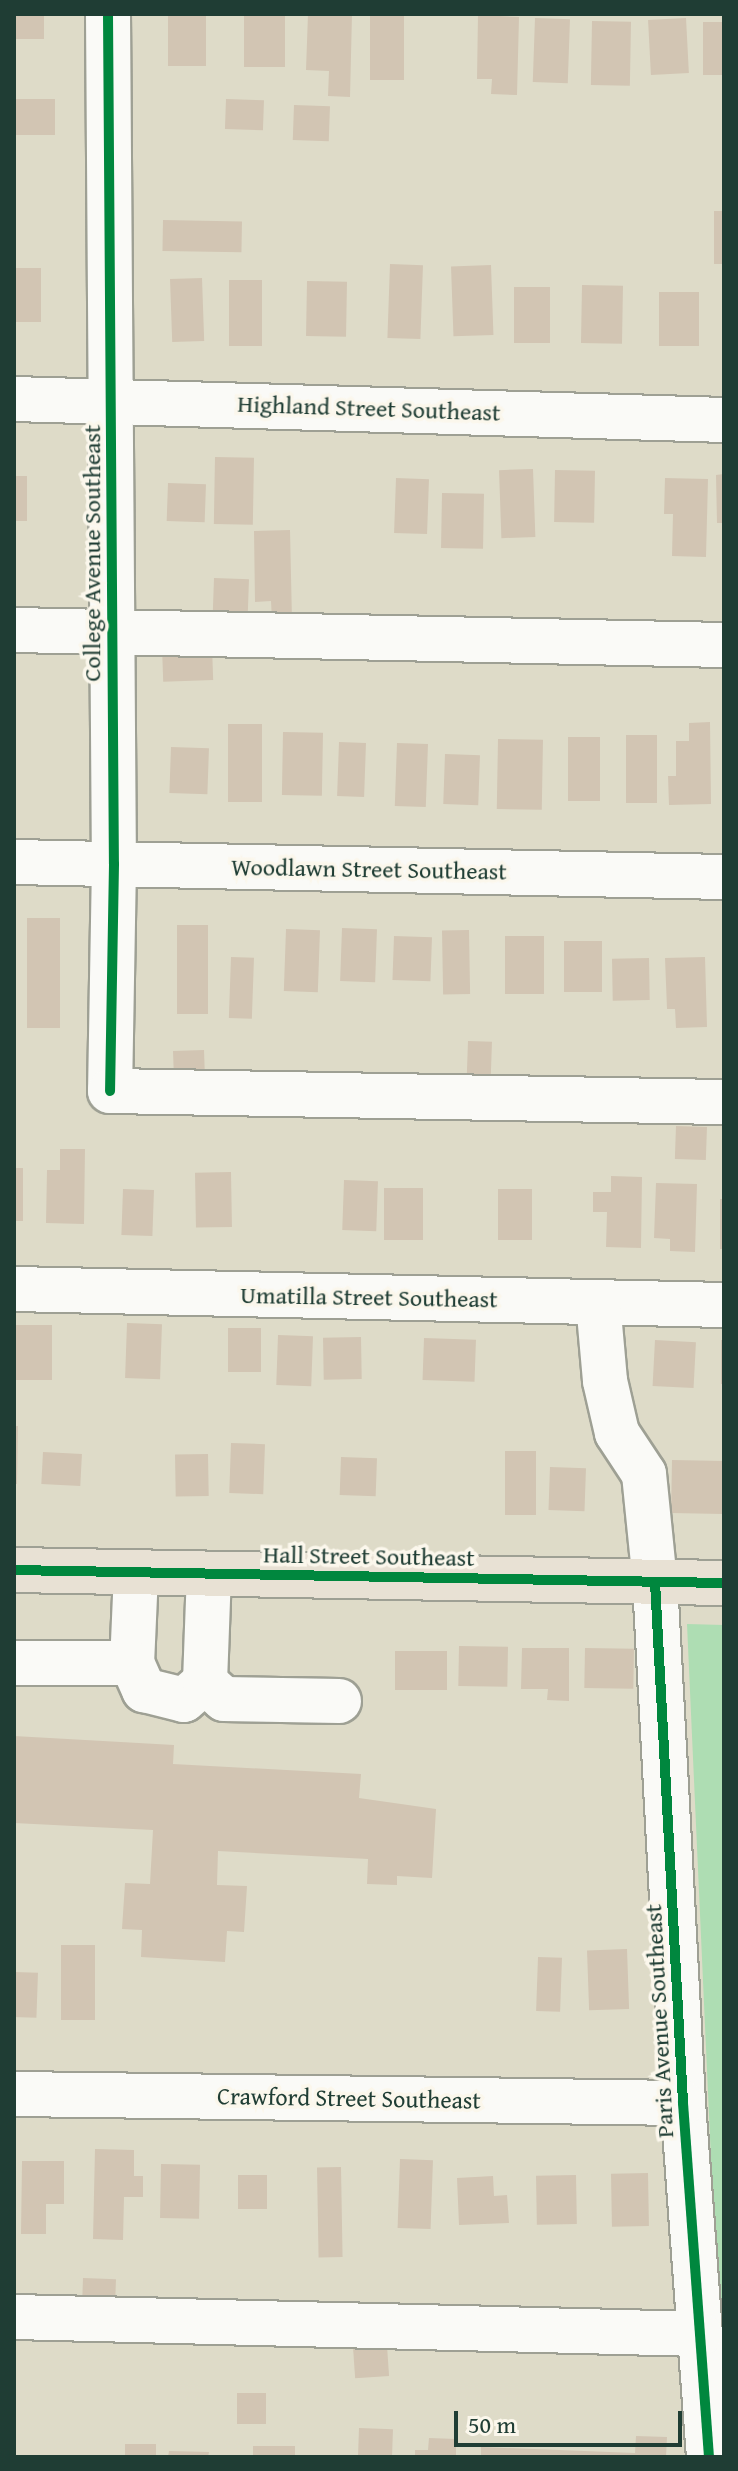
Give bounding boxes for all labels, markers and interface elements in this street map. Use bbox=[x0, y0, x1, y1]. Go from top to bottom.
street label: Highland Street Southeast bbox=[237, 389, 501, 427]
street label: College Avenue Southeast bbox=[78, 424, 106, 682]
street label: Woodlawn Street Southeast bbox=[231, 852, 507, 886]
street label: Umatilla Street Southeast bbox=[240, 1280, 498, 1314]
street label: Hall Street Southeast bbox=[263, 1540, 475, 1572]
street label: Paris Avenue Southeast bbox=[638, 1903, 680, 2139]
street label: Crawford Street Southeast bbox=[217, 2081, 481, 2115]
scale bar bbox=[458, 2395, 686, 2445]
text: 50 m bbox=[468, 2407, 516, 2442]

